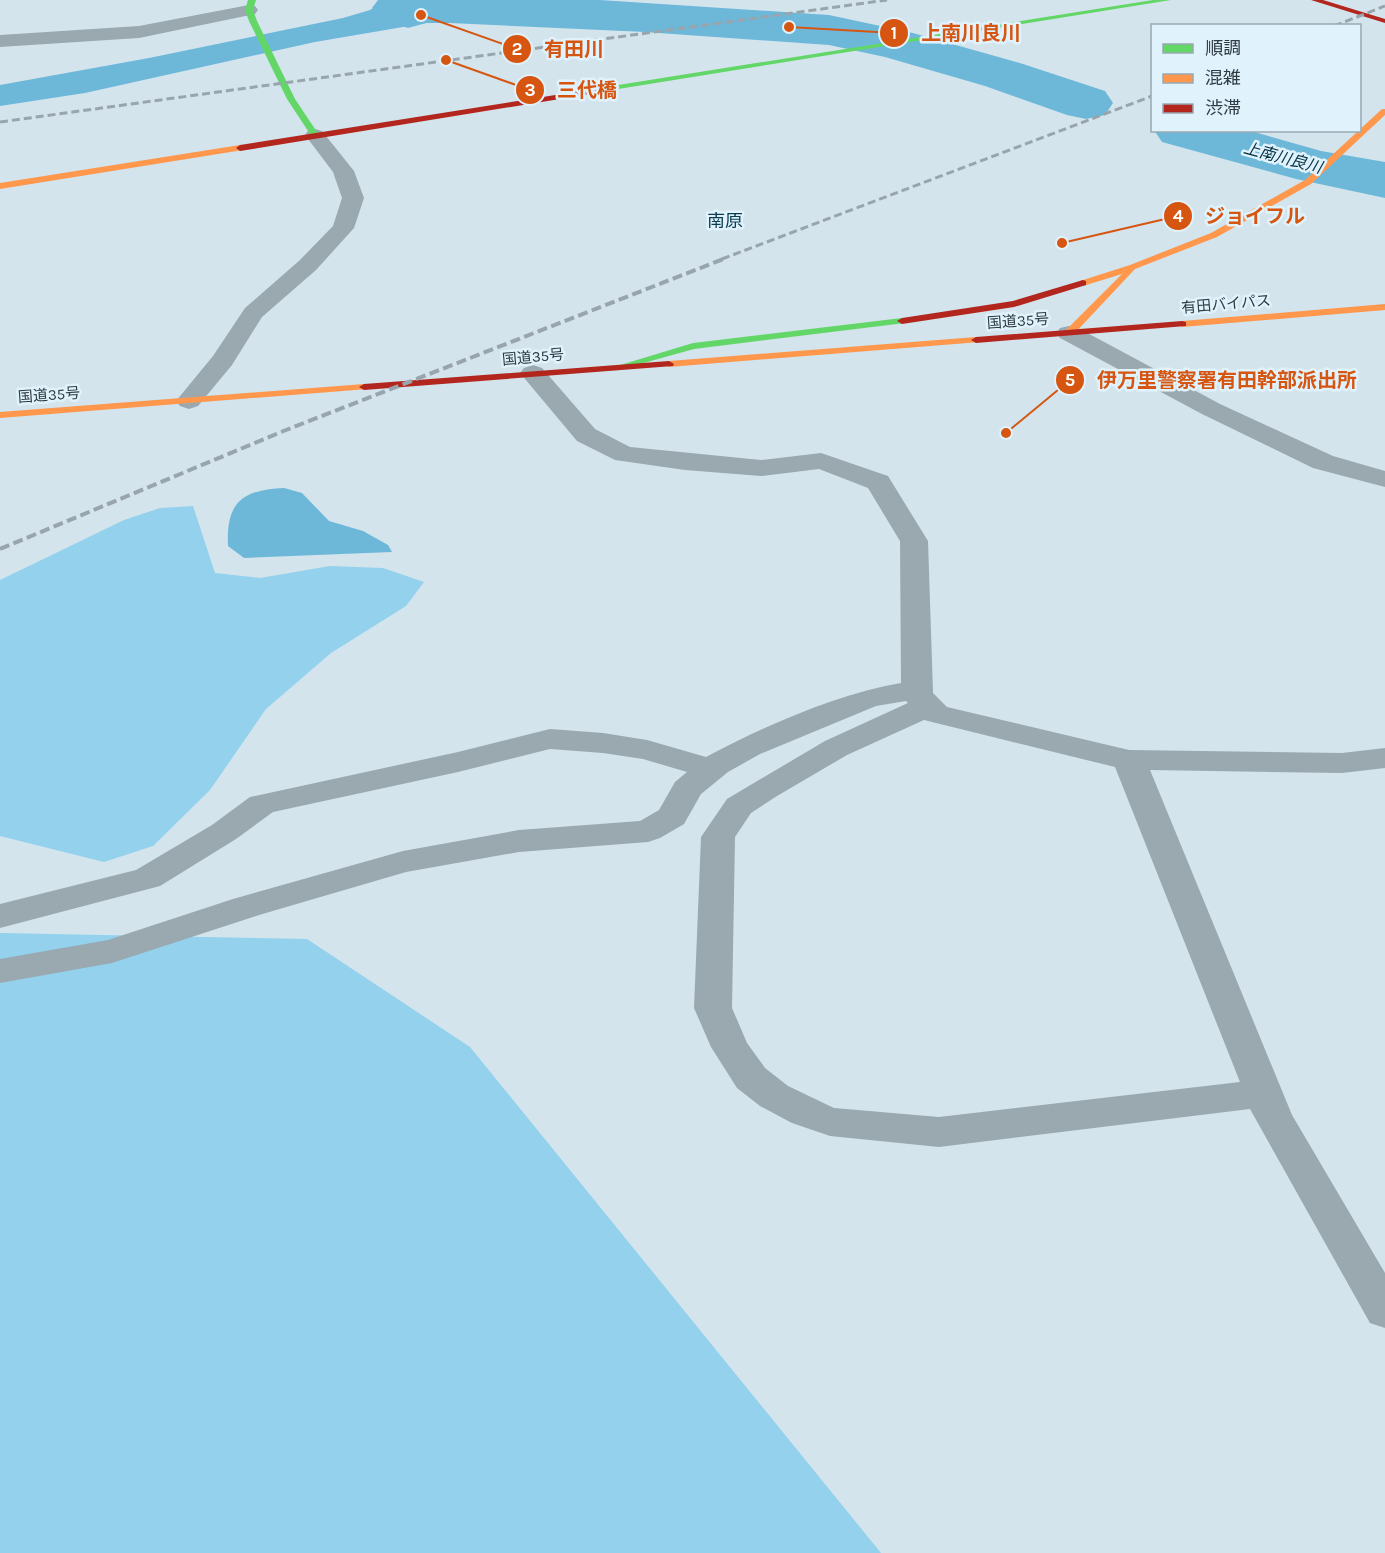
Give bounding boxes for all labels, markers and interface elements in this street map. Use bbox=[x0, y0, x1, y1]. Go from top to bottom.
callout: 上南川良川 bbox=[879, 14, 1033, 52]
text: 1 bbox=[891, 22, 897, 44]
text: 上南川良川 bbox=[921, 22, 1021, 45]
legend bbox=[1151, 24, 1361, 132]
callout: 有田川 bbox=[502, 30, 616, 68]
text: 順調 bbox=[1205, 37, 1241, 59]
text: 2 bbox=[512, 38, 522, 60]
text: 有田川 bbox=[544, 38, 604, 61]
text: 混雑 bbox=[1205, 67, 1241, 89]
callout: 三代橋 bbox=[515, 71, 629, 109]
text: 3 bbox=[524, 79, 536, 101]
text: 三代橋 bbox=[557, 79, 617, 102]
text: 渋滞 bbox=[1205, 97, 1241, 119]
water label: 上南川良川 bbox=[1242, 138, 1326, 178]
callout: ジョイフル bbox=[1163, 197, 1317, 235]
text: 4 bbox=[1173, 205, 1184, 227]
text: ジョイフル bbox=[1205, 205, 1305, 228]
district label: 南原 bbox=[707, 210, 743, 232]
street label: 有田バイパス bbox=[1181, 291, 1271, 317]
street label: 国道35号 bbox=[986, 310, 1050, 332]
street label: 国道35号 bbox=[501, 345, 565, 369]
callout: 伊万里警察署有田幹部派出所 bbox=[1055, 361, 1369, 399]
text: 5 bbox=[1065, 369, 1075, 391]
text: 伊万里警察署有田幹部派出所 bbox=[1097, 369, 1357, 392]
street label: 国道35号 bbox=[17, 384, 81, 406]

